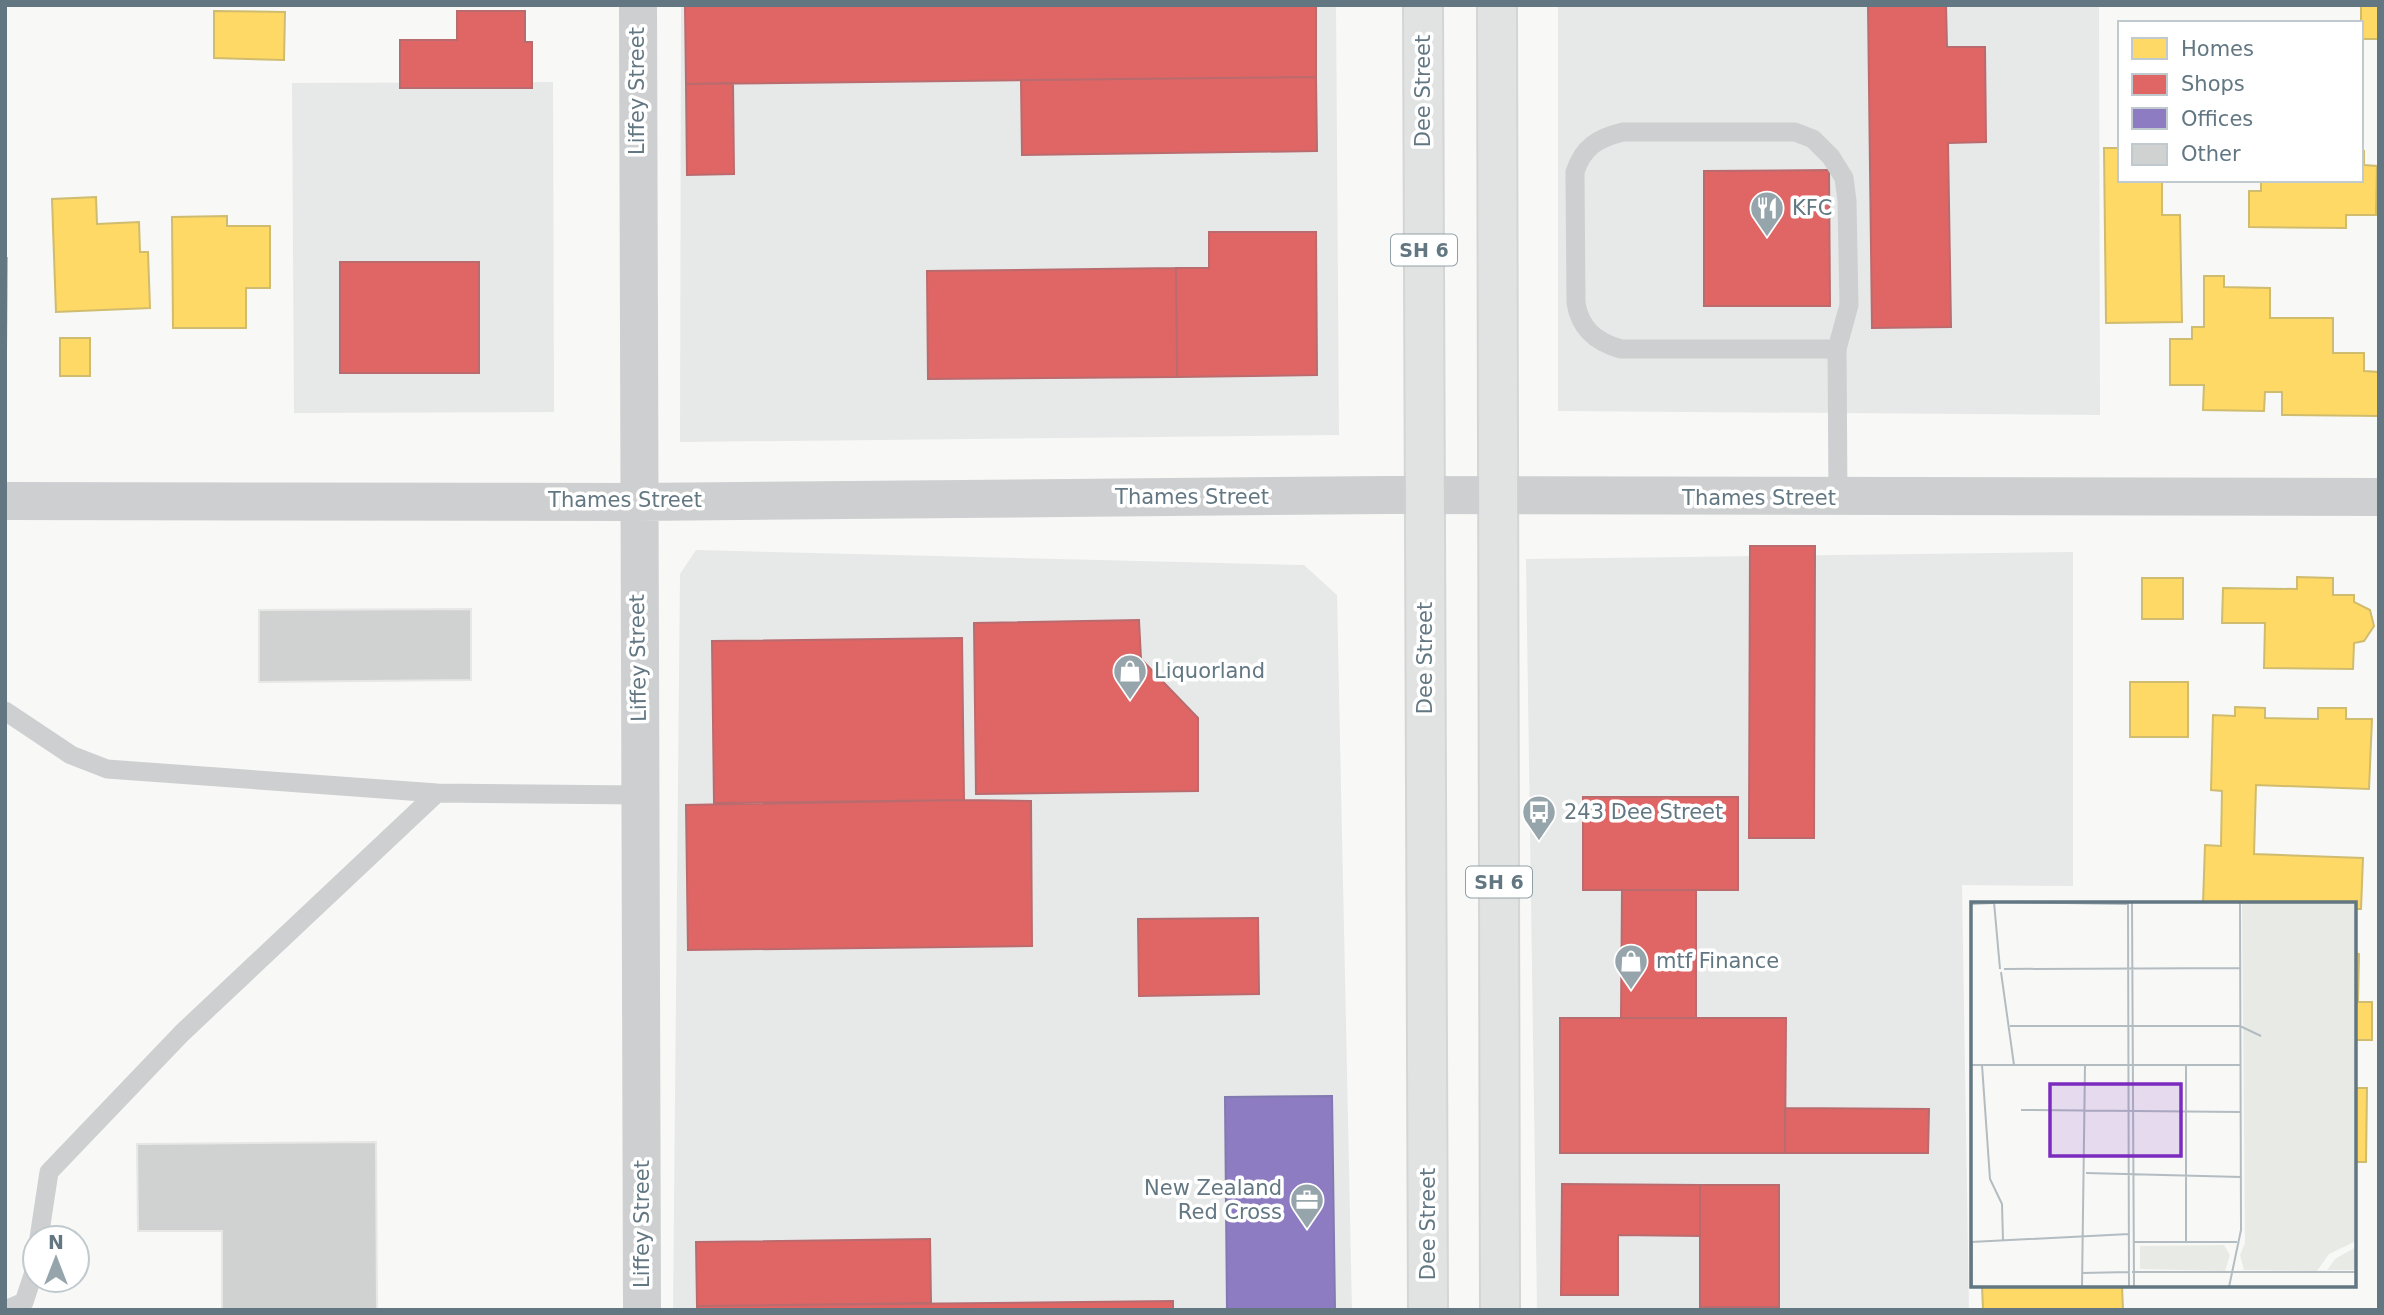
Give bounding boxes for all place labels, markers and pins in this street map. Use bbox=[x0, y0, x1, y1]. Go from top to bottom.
restaurant icon: KFC bbox=[1748, 189, 1786, 238]
place label: KFC bbox=[1792, 196, 1833, 220]
shop icon: Liquorland bbox=[1111, 652, 1149, 701]
place label: Liquorland bbox=[1154, 659, 1265, 683]
bus stop icon: 243 Dee Street bbox=[1520, 793, 1558, 842]
place label: 243 Dee Street bbox=[1564, 800, 1723, 824]
shop icon: mtf Finance bbox=[1612, 942, 1650, 991]
place label: mtf Finance bbox=[1656, 949, 1779, 973]
place label: New Zealand Red Cross bbox=[1144, 1176, 1282, 1224]
office icon: New Zealand Red Cross bbox=[1288, 1181, 1326, 1230]

